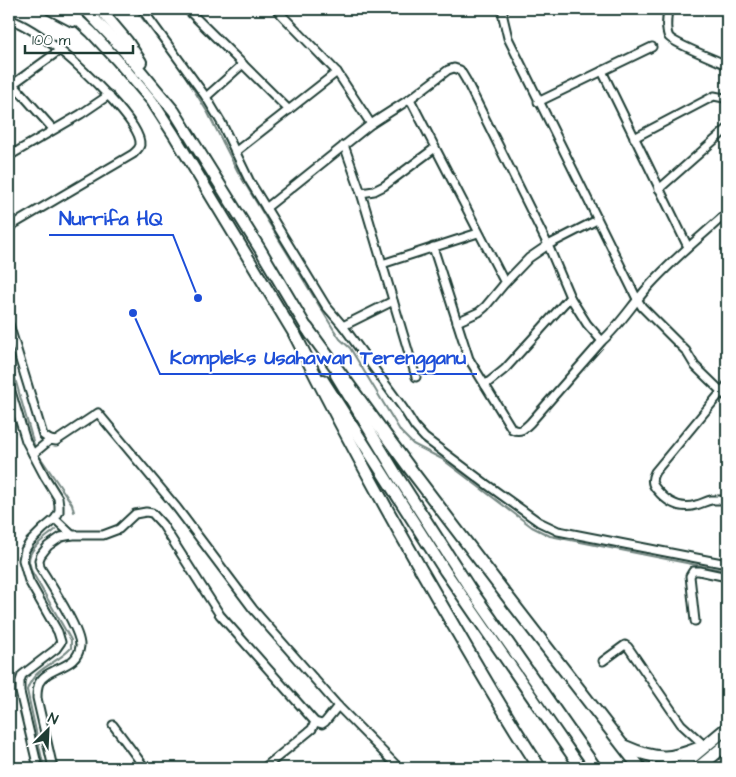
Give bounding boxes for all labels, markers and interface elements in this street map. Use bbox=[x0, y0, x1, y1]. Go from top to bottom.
scale bar bbox=[25, 22, 132, 54]
text: 100 m bbox=[32, 30, 71, 51]
callout: Nurrifa HQ bbox=[49, 200, 173, 235]
text: Nurrifa HQ bbox=[59, 205, 163, 233]
callout: Kompleks Usahawan Terengganu bbox=[160, 339, 477, 374]
text: Kompleks Usahawan Terengganu bbox=[170, 344, 466, 373]
north arrow bbox=[22, 704, 72, 754]
text: N bbox=[45, 708, 61, 730]

